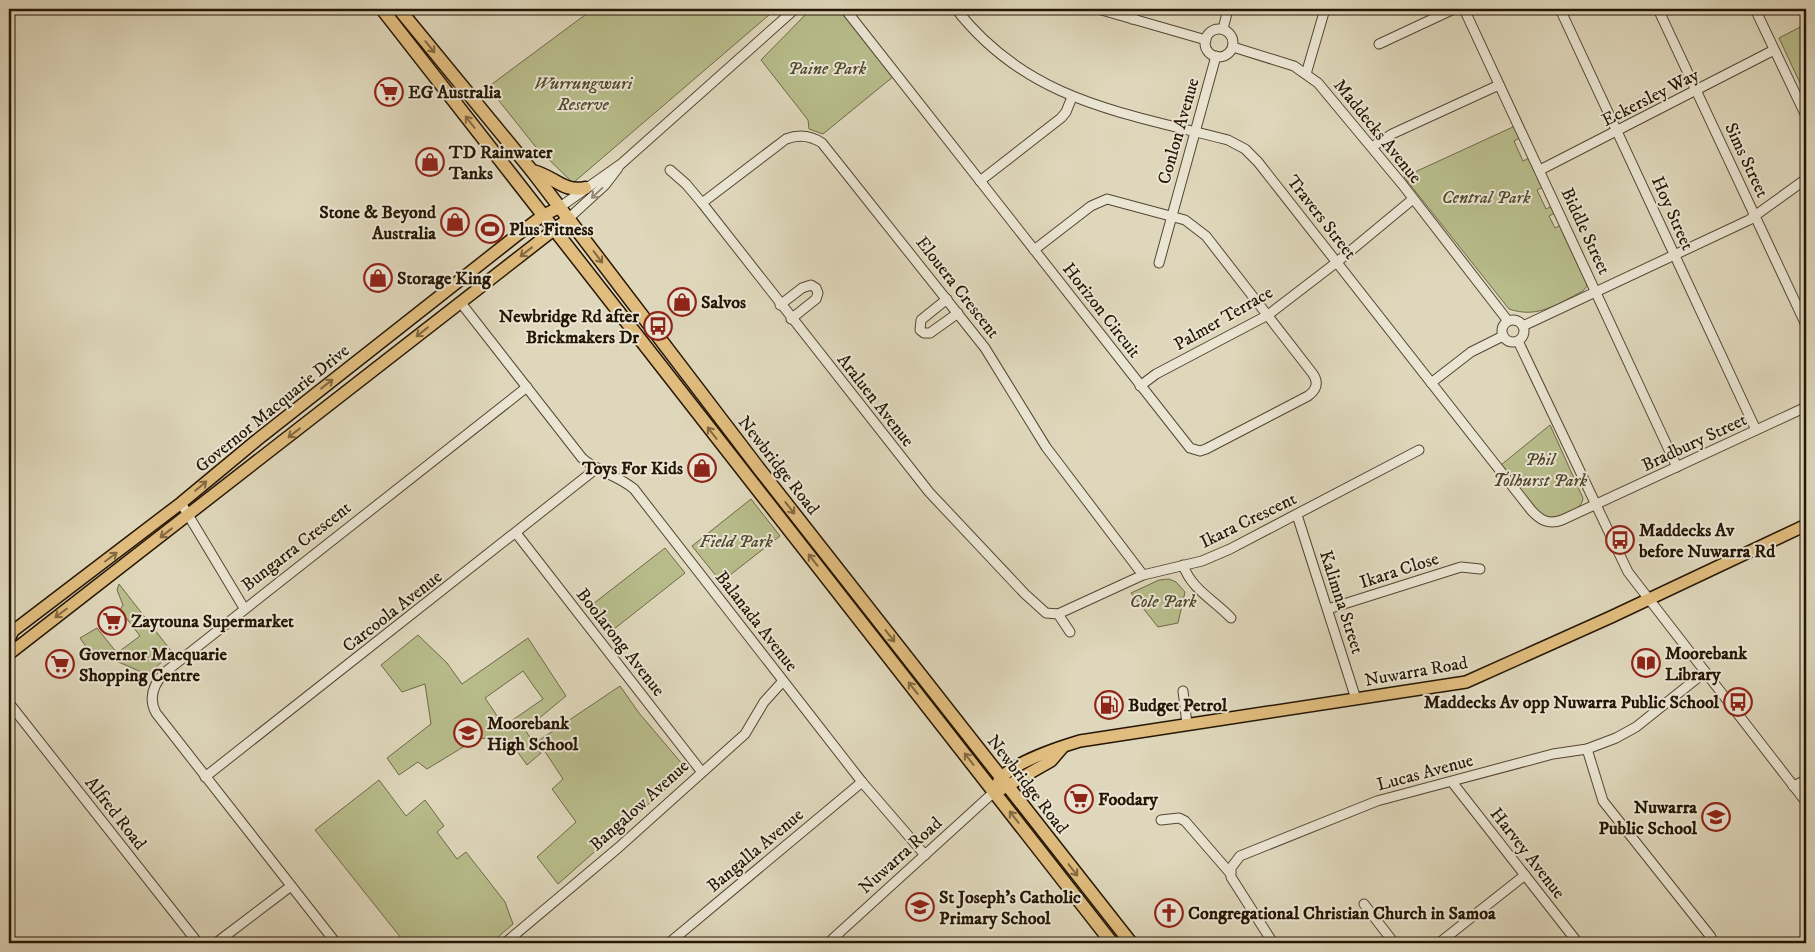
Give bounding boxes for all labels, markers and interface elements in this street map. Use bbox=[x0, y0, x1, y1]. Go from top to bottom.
one-way arrow bbox=[425, 40, 436, 53]
park label: Paine Park bbox=[788, 58, 867, 80]
street label: Eckersley Way bbox=[1598, 64, 1703, 132]
park label: Wurrungwuri Reserve bbox=[534, 73, 633, 116]
street label: Maddecks Avenue bbox=[1328, 75, 1426, 188]
street label: Conlon Avenue bbox=[1153, 76, 1205, 187]
supermarket icon: EG Australia bbox=[374, 77, 404, 107]
place label: EG Australia bbox=[408, 82, 502, 104]
one-way arrow bbox=[464, 116, 475, 129]
street label: Sims Street bbox=[1719, 119, 1773, 202]
place label: TD Rainwater Tanks bbox=[448, 142, 553, 185]
shop icon: TD Rainwater Tanks bbox=[415, 147, 445, 177]
street label: Travers Street bbox=[1282, 171, 1361, 264]
street label: Hoy Street bbox=[1646, 173, 1698, 254]
street label: Biddle Street bbox=[1555, 185, 1615, 278]
one-way arrow bbox=[590, 187, 603, 199]
park label: Central Park bbox=[1441, 187, 1531, 209]
place label: Stone & Beyond Australia bbox=[319, 202, 437, 245]
shop icon: Stone & Beyond Australia bbox=[440, 207, 470, 237]
sports icon: Plus Fitness bbox=[475, 214, 505, 244]
place label: Plus Fitness bbox=[509, 219, 593, 241]
street label: Elouera Crescent bbox=[911, 232, 1004, 343]
one-way arrow bbox=[520, 247, 533, 258]
one-way arrow bbox=[593, 250, 603, 264]
street label: Horizon Circuit bbox=[1057, 259, 1145, 363]
shop icon: Storage King bbox=[363, 263, 393, 293]
place label: Storage King bbox=[397, 268, 492, 290]
street label: Palmer Terrace bbox=[1170, 282, 1277, 356]
shop icon: Salvos bbox=[667, 287, 697, 317]
place label: Salvos bbox=[701, 292, 746, 314]
place label: Newbridge Rd after Brickmakers Dr bbox=[499, 306, 639, 349]
bus stop icon: Newbridge Rd after Brickmakers Dr bbox=[643, 311, 673, 341]
one-way arrow bbox=[416, 327, 429, 338]
street label: Governor Macquarie Drive bbox=[191, 340, 354, 478]
street label: Araluen Avenue bbox=[832, 350, 919, 452]
one-way arrow bbox=[321, 379, 334, 390]
street label: Bradbury Street bbox=[1638, 409, 1751, 477]
street label: Newbridge Road bbox=[733, 412, 824, 519]
one-way arrow bbox=[707, 426, 718, 439]
one-way arrow bbox=[288, 427, 301, 438]
park label: Phil Tolhurst Park bbox=[1493, 449, 1588, 492]
shop icon: Toys For Kids bbox=[687, 453, 717, 483]
place label: Toys For Kids bbox=[581, 458, 683, 480]
one-way arrow bbox=[194, 481, 207, 492]
street label: Ikara Crescent bbox=[1197, 488, 1300, 554]
street label: Bungarra Crescent bbox=[237, 497, 356, 596]
one-way arrow bbox=[784, 501, 795, 514]
place label: Maddecks Av before Nuwarra Rd bbox=[1638, 520, 1776, 563]
bus stop icon: Maddecks Av before Nuwarra Rd bbox=[1605, 525, 1635, 555]
one-way arrow bbox=[159, 528, 173, 538]
park label: Field Park bbox=[699, 531, 773, 553]
street label: Kalimna Street bbox=[1314, 548, 1368, 657]
street label: Ikara Close bbox=[1357, 548, 1442, 594]
one-way arrow bbox=[104, 551, 117, 562]
one-way arrow bbox=[807, 554, 818, 567]
street label: Carcoola Avenue bbox=[338, 566, 447, 657]
street label: Balanada Avenue bbox=[710, 567, 802, 676]
street label: Boolarong Avenue bbox=[571, 584, 669, 701]
park label: Cole Park bbox=[1129, 591, 1197, 613]
supermarket icon: Zaytouna Supermarket bbox=[97, 606, 127, 636]
one-way arrow bbox=[55, 608, 68, 619]
place label: Zaytouna Supermarket bbox=[131, 611, 294, 633]
one-way arrow bbox=[885, 629, 896, 642]
place label: Moorebank Library bbox=[1665, 643, 1748, 686]
place label: Governor Macquarie Shopping Centre bbox=[79, 644, 227, 687]
library icon: Moorebank Library bbox=[1631, 648, 1661, 678]
supermarket icon: Governor Macquarie Shopping Centre bbox=[45, 649, 75, 679]
street label: Nuwarra Road bbox=[1363, 652, 1469, 692]
one-way arrow bbox=[908, 681, 918, 695]
bus stop icon: Maddecks Av opp Nuwarra Public School bbox=[1723, 687, 1753, 717]
fuel station icon: Budget Petrol bbox=[1094, 690, 1124, 720]
place label: Maddecks Av opp Nuwarra Public School bbox=[1424, 692, 1720, 714]
place label: Budget Petrol bbox=[1128, 695, 1228, 717]
place label: Moorebank High School bbox=[487, 713, 579, 756]
school or university icon: Moorebank High School bbox=[453, 718, 483, 748]
street label: Newbridge Road bbox=[982, 731, 1073, 838]
street label: Lucas Avenue bbox=[1375, 750, 1476, 796]
one-way arrow bbox=[963, 753, 974, 766]
street label: Bangalow Avenue bbox=[585, 755, 694, 856]
street label: Alfred Road bbox=[80, 773, 151, 855]
supermarket icon: Foodary bbox=[1064, 784, 1094, 814]
place label: Foodary bbox=[1098, 789, 1158, 811]
place label: Nuwarra Public School bbox=[1598, 797, 1698, 840]
school or university icon: Nuwarra Public School bbox=[1701, 802, 1731, 832]
street label: Bangalla Avenue bbox=[703, 804, 808, 897]
street label: Harvey Avenue bbox=[1485, 804, 1570, 903]
one-way arrow bbox=[1008, 811, 1019, 824]
street label: Nuwarra Road bbox=[855, 813, 947, 899]
one-way arrow bbox=[1068, 863, 1079, 876]
place label: St Joseph's Catholic Primary School bbox=[939, 887, 1081, 930]
school or university icon: St Joseph's Catholic Primary School bbox=[905, 892, 935, 922]
church icon: Congregational Christian Church in Samoa bbox=[1154, 898, 1184, 928]
place label: Congregational Christian Church in Samoa bbox=[1188, 903, 1496, 925]

